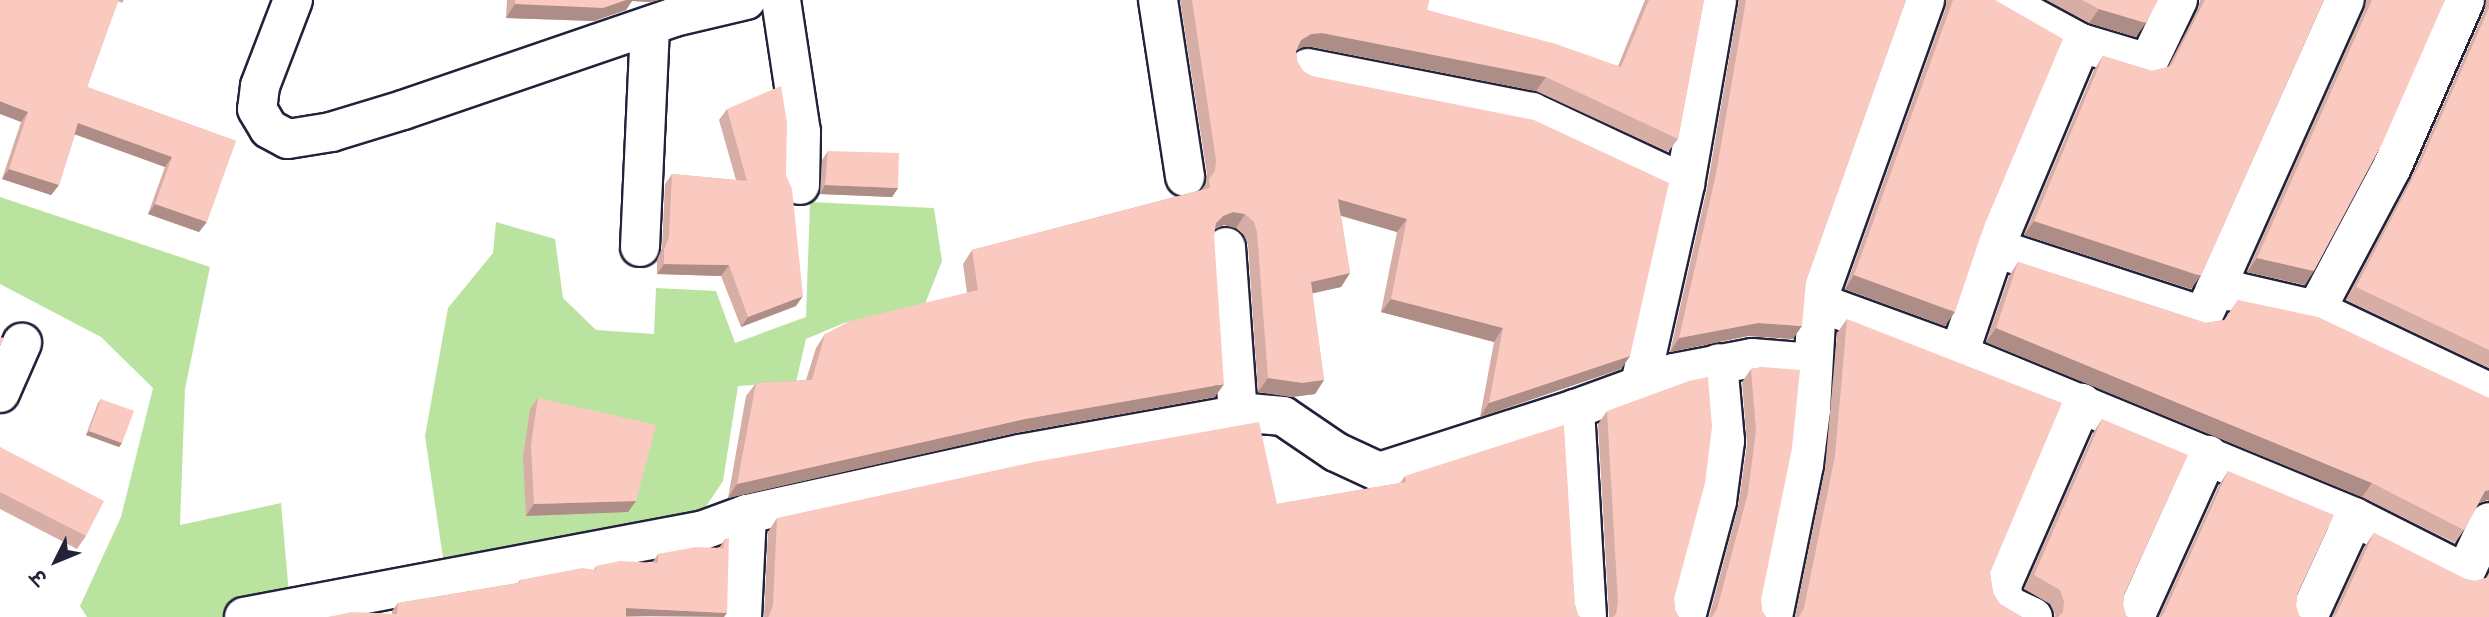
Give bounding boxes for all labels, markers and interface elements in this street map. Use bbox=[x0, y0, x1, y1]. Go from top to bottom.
north arrow bbox=[21, 526, 91, 596]
text: उ bbox=[26, 562, 54, 589]

